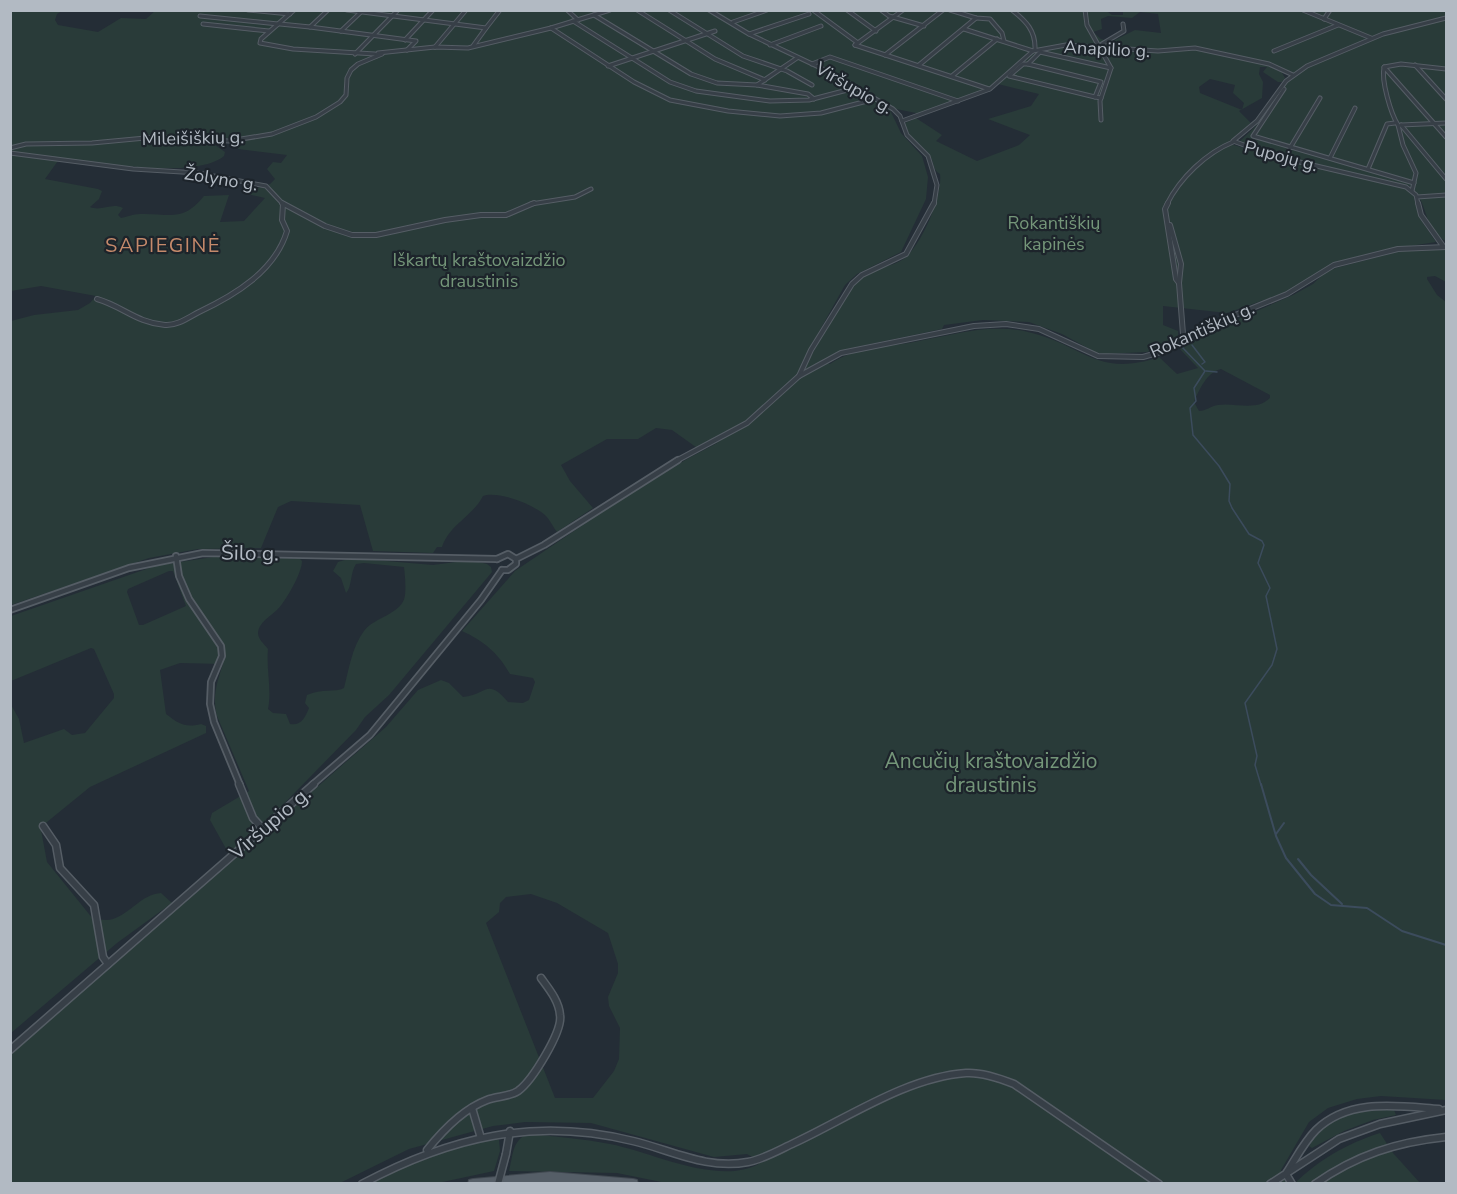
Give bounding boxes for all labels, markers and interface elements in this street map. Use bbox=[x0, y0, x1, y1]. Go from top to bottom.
street label: Anapilio g. bbox=[1063, 35, 1151, 63]
street label: Viršupio g. bbox=[810, 56, 897, 120]
street label: Mileišiškių g. bbox=[141, 125, 245, 151]
street label: Pupojų g. bbox=[1241, 135, 1321, 177]
street label: Žolyno g. bbox=[182, 161, 260, 197]
park label: Rokantiškių kapinės bbox=[1008, 211, 1100, 256]
district label: SAPIEGINĖ bbox=[105, 232, 221, 259]
park label: Iškartų kraštovaizdžio draustinis bbox=[392, 248, 566, 293]
street label: Rokantiškių g. bbox=[1146, 296, 1258, 364]
street label: Šilo g. bbox=[221, 538, 279, 568]
park label: Ancučių kraštovaizdžio draustinis bbox=[885, 747, 1097, 799]
street label: Viršupio g. bbox=[222, 780, 317, 867]

